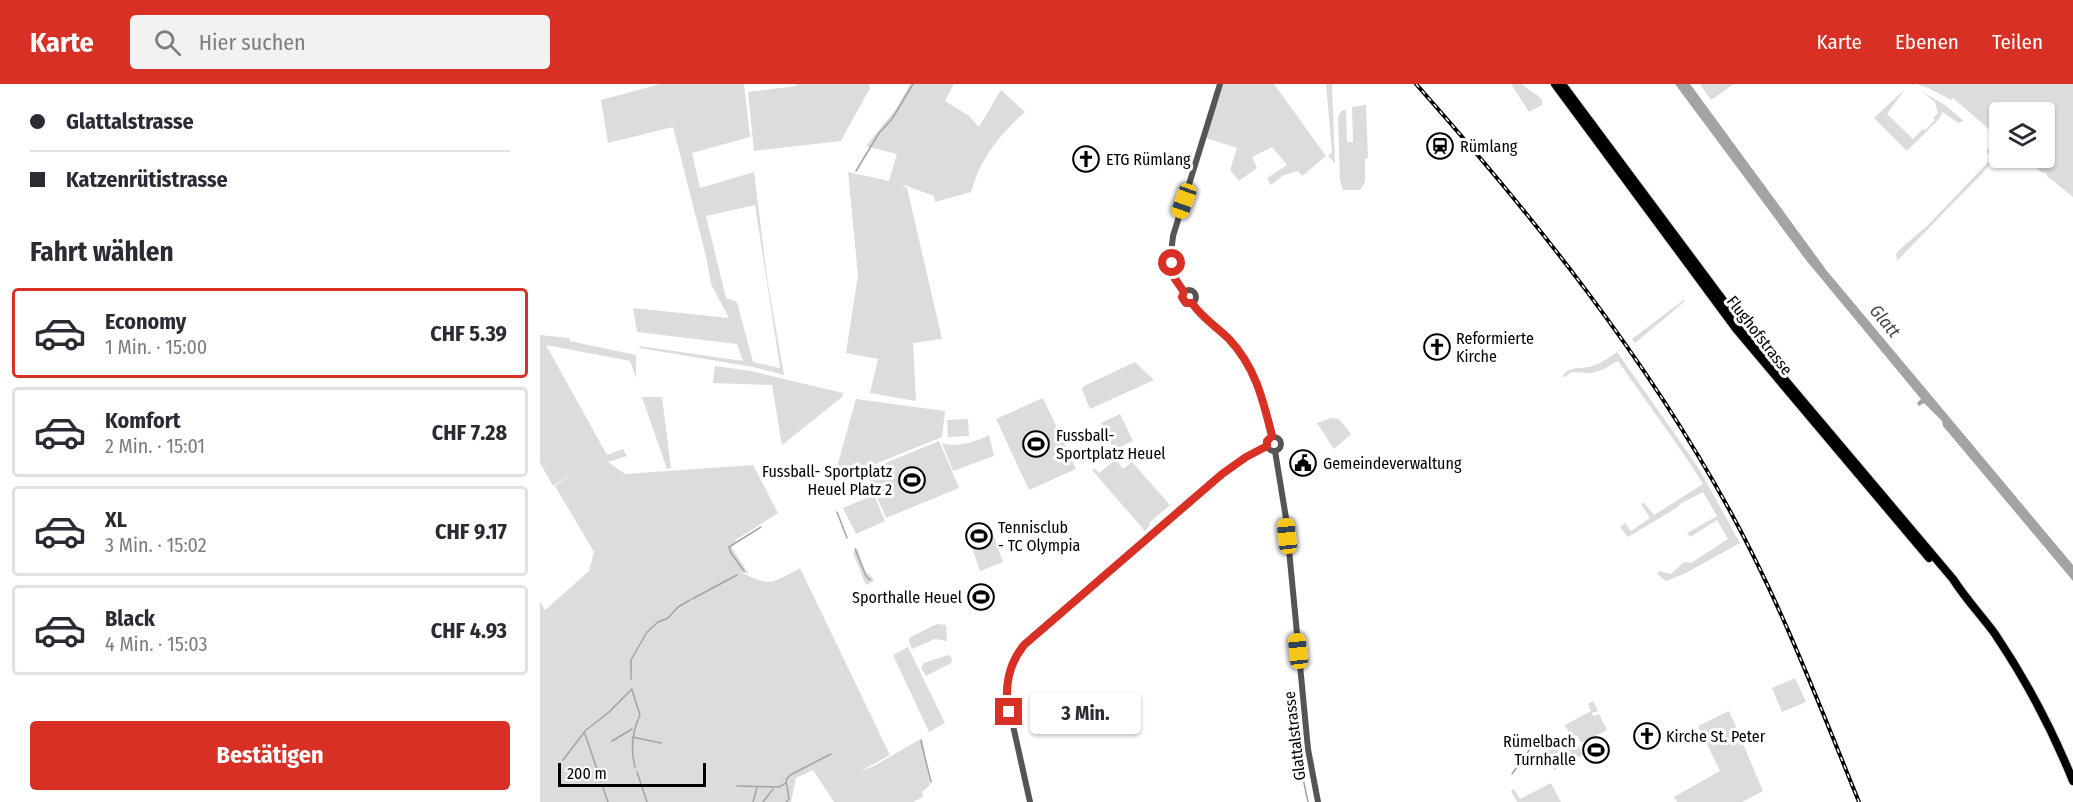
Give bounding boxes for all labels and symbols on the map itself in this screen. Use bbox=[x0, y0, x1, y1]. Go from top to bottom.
station icon: Rümlang bbox=[1425, 131, 1455, 161]
place label: Rümlang bbox=[1460, 137, 1518, 156]
church icon: ETG Rümlang bbox=[1071, 144, 1101, 174]
place label: ETG Rümlang bbox=[1106, 150, 1191, 169]
car bbox=[1169, 181, 1199, 221]
route start bbox=[1158, 249, 1185, 276]
street label: Flughofstrasse bbox=[1723, 292, 1796, 379]
water label: Glatt bbox=[1865, 300, 1905, 342]
place label: Reformierte Kirche bbox=[1456, 329, 1534, 366]
church icon: Reformierte Kirche bbox=[1422, 332, 1452, 362]
place label: Fussball- Sportplatz Heuel bbox=[1056, 426, 1166, 463]
sports icon: Fussball- Sportplatz Heuel bbox=[1021, 429, 1051, 459]
public building icon: Gemeindeverwaltung bbox=[1288, 448, 1318, 478]
place label: Gemeindeverwaltung bbox=[1323, 454, 1462, 473]
place label: Fussball- Sportplatz Heuel Platz 2 bbox=[762, 462, 892, 499]
sports icon: Fussball- Sportplatz Heuel Platz 2 bbox=[897, 465, 927, 495]
car bbox=[1276, 517, 1298, 555]
place label: Tennisclub - TC Olympia bbox=[998, 518, 1080, 555]
sports icon: Tennisclub - TC Olympia bbox=[964, 521, 994, 551]
sports icon: Sporthalle Heuel bbox=[966, 582, 996, 612]
place label: Sporthalle Heuel bbox=[852, 588, 962, 607]
car bbox=[1287, 632, 1309, 670]
street label: Glattalstrasse bbox=[1280, 690, 1309, 782]
callout: 3 Min. bbox=[1030, 691, 1141, 733]
route end bbox=[995, 698, 1022, 725]
church icon: Kirche St. Peter bbox=[1632, 721, 1662, 751]
place label: Kirche St. Peter bbox=[1666, 727, 1766, 746]
place label: Rümelbach Turnhalle bbox=[1503, 732, 1576, 769]
sports icon: Rümelbach Turnhalle bbox=[1581, 735, 1611, 765]
scale bar bbox=[558, 760, 706, 788]

